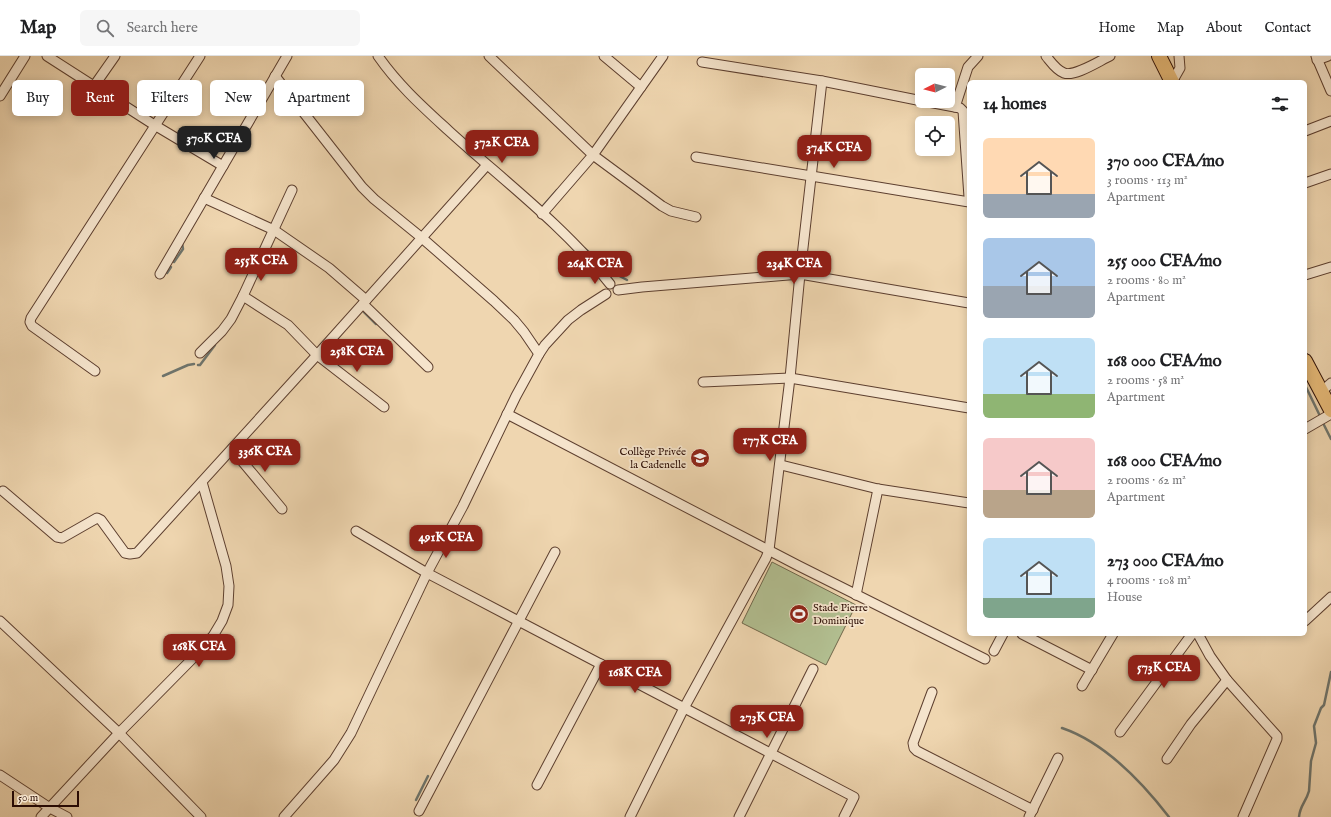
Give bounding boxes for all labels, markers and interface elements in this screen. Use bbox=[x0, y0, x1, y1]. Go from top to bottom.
search box bbox=[80, 10, 360, 46]
text: Map bbox=[20, 16, 56, 40]
icon: search bbox=[94, 17, 116, 39]
text: Search here bbox=[126, 18, 198, 37]
text: Home bbox=[1099, 19, 1135, 37]
text: Map bbox=[1157, 19, 1184, 37]
text: About bbox=[1206, 19, 1242, 37]
text: Contact bbox=[1264, 19, 1311, 37]
north arrow bbox=[915, 68, 955, 108]
map controls bbox=[915, 68, 955, 156]
chip: Buy bbox=[12, 80, 63, 116]
chip: Rent bbox=[71, 80, 129, 116]
chip: Filters bbox=[137, 80, 202, 116]
chip: New bbox=[210, 80, 266, 116]
chip: Apartment bbox=[274, 80, 364, 116]
icon: filters bbox=[1269, 93, 1291, 115]
text: 14 homes bbox=[983, 94, 1046, 115]
button: locate bbox=[915, 116, 955, 156]
pin: 370K CFA bbox=[173, 126, 255, 160]
text: 370K CFA bbox=[186, 130, 242, 147]
pin: 372K CFA bbox=[461, 130, 543, 164]
text: 372K CFA bbox=[474, 134, 530, 151]
pin: 374K CFA bbox=[793, 135, 875, 169]
text: 374K CFA bbox=[806, 139, 862, 156]
text: 370 000 CFA/mo bbox=[1107, 151, 1224, 172]
icon: home bbox=[1015, 154, 1063, 202]
text: 3 rooms · 113 m² bbox=[1107, 172, 1188, 189]
text: Apartment bbox=[1107, 189, 1165, 206]
pin: 255K CFA bbox=[220, 248, 302, 282]
pin: 264K CFA bbox=[554, 251, 636, 285]
pin: 234K CFA bbox=[753, 251, 835, 285]
text: 255 000 CFA/mo bbox=[1107, 251, 1222, 272]
text: 255K CFA bbox=[234, 252, 288, 269]
icon: home bbox=[1015, 254, 1063, 302]
text: 264K CFA bbox=[567, 255, 623, 272]
text: 234K CFA bbox=[766, 255, 822, 272]
text: 2 rooms · 80 m² bbox=[1107, 272, 1186, 289]
text: Apartment bbox=[1107, 289, 1165, 306]
pin: 258K CFA bbox=[316, 339, 398, 373]
text: 258K CFA bbox=[330, 343, 384, 360]
text: 168 000 CFA/mo bbox=[1107, 351, 1222, 372]
icon: home bbox=[1015, 354, 1063, 402]
text: 2 rooms · 58 m² bbox=[1107, 372, 1184, 389]
text: Apartment bbox=[1107, 389, 1165, 406]
pin: 177K CFA bbox=[729, 428, 811, 462]
text: 177K CFA bbox=[742, 432, 798, 449]
pin: 336K CFA bbox=[224, 439, 306, 473]
text: 336K CFA bbox=[238, 443, 292, 460]
place label: Collège Privée la Cadenelle bbox=[620, 445, 686, 472]
school or university icon: Collège Privée la Cadenelle bbox=[689, 447, 711, 469]
text: 168 000 CFA/mo bbox=[1107, 451, 1222, 472]
icon: home bbox=[1015, 454, 1063, 502]
text: 2 rooms · 62 m² bbox=[1107, 472, 1186, 489]
text: Apartment bbox=[1107, 489, 1165, 506]
pin: 491K CFA bbox=[405, 525, 487, 559]
text: 491K CFA bbox=[418, 529, 474, 546]
text: 273 000 CFA/mo bbox=[1107, 551, 1224, 572]
icon: home bbox=[1015, 554, 1063, 602]
text: 4 rooms · 108 m² bbox=[1107, 572, 1191, 589]
text: House bbox=[1107, 589, 1142, 606]
place label: Stade Pierre Dominique bbox=[813, 601, 868, 628]
sports icon: Stade Pierre Dominique bbox=[788, 603, 810, 625]
pin: 168K CFA bbox=[158, 634, 240, 668]
text: 168K CFA bbox=[172, 638, 226, 655]
pin: 573K CFA bbox=[1123, 655, 1205, 689]
text: 573K CFA bbox=[1137, 659, 1191, 676]
pin: 168K CFA bbox=[594, 660, 676, 694]
text: 168K CFA bbox=[608, 664, 662, 681]
pin: 273K CFA bbox=[726, 705, 808, 739]
text: 273K CFA bbox=[739, 709, 795, 726]
scale bar bbox=[12, 789, 79, 808]
text: 50 m bbox=[18, 791, 38, 805]

